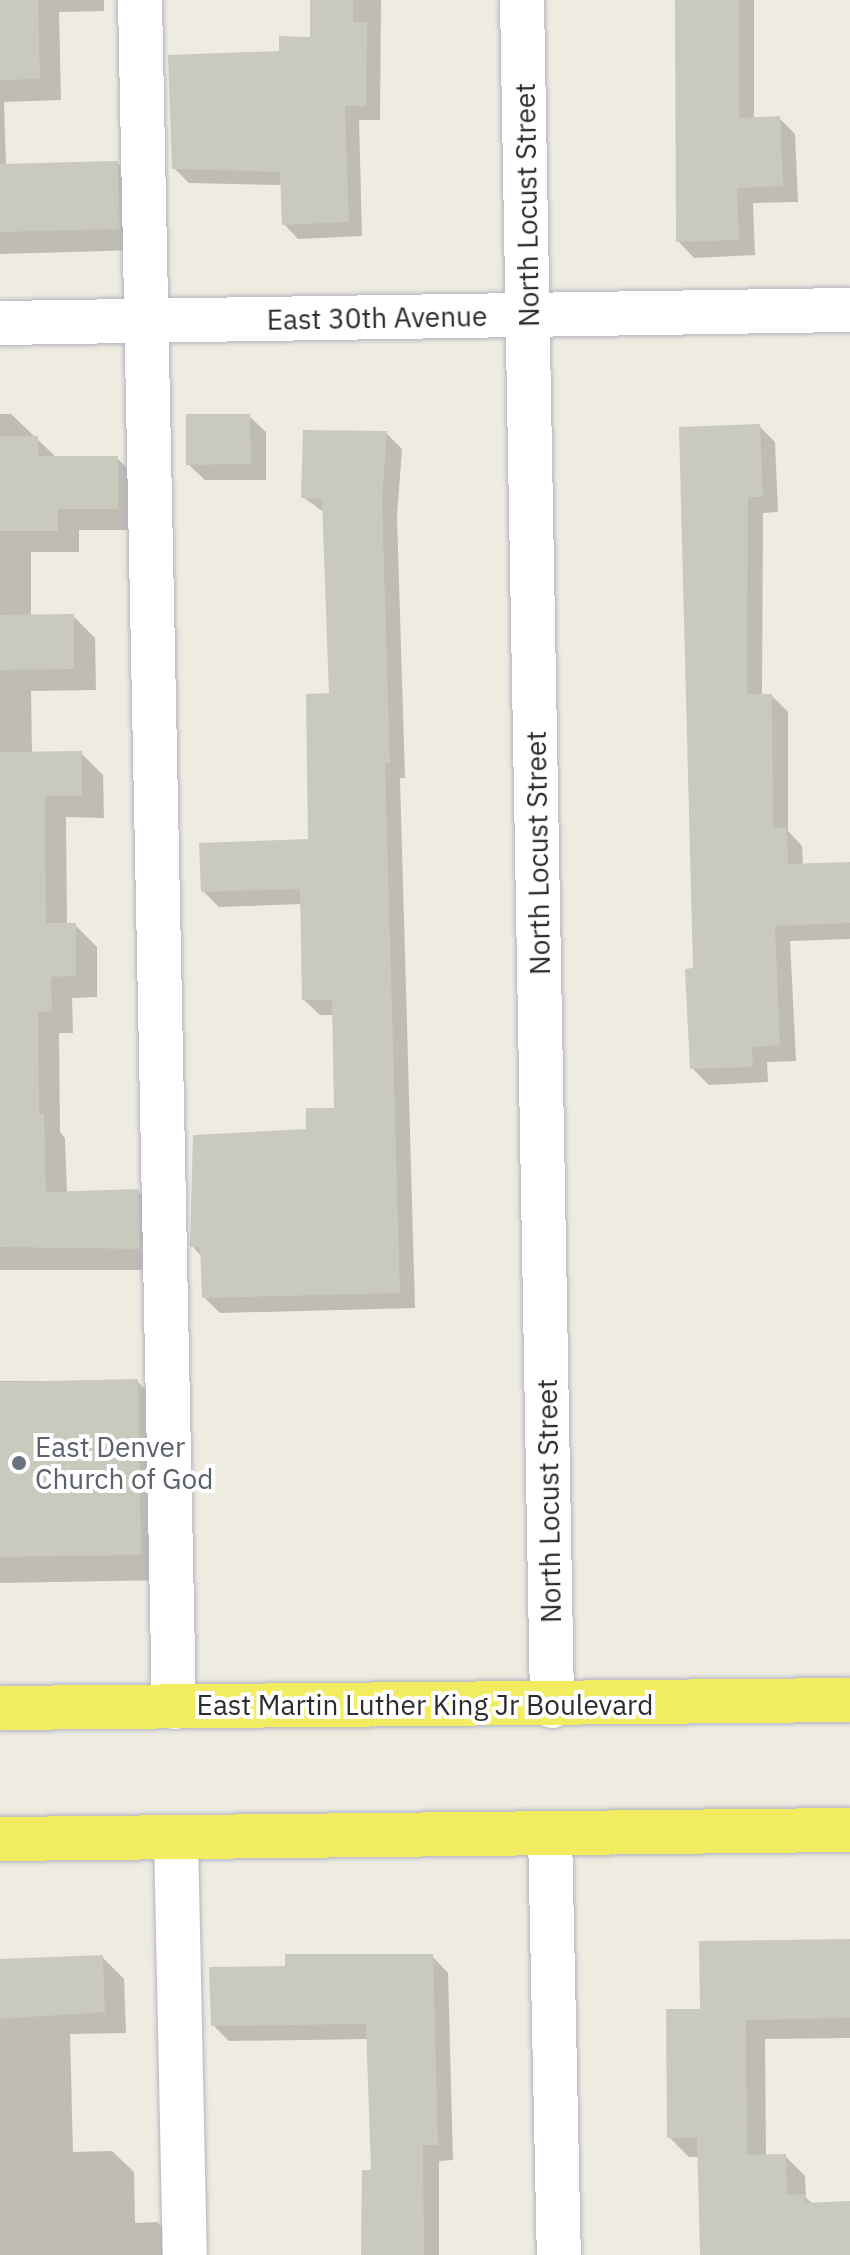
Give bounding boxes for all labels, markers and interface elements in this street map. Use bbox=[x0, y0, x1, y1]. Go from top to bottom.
street label: North Locust Street bbox=[508, 83, 546, 327]
street label: East 30th Avenue bbox=[266, 299, 488, 337]
street label: North Locust Street bbox=[519, 731, 557, 975]
street label: North Locust Street bbox=[530, 1379, 568, 1623]
place label: East Denver Church of God bbox=[35, 1430, 213, 1496]
marker: East Denver Church of God bbox=[10, 1454, 28, 1472]
street label: East Martin Luther King Jr Boulevard bbox=[197, 1688, 653, 1722]

